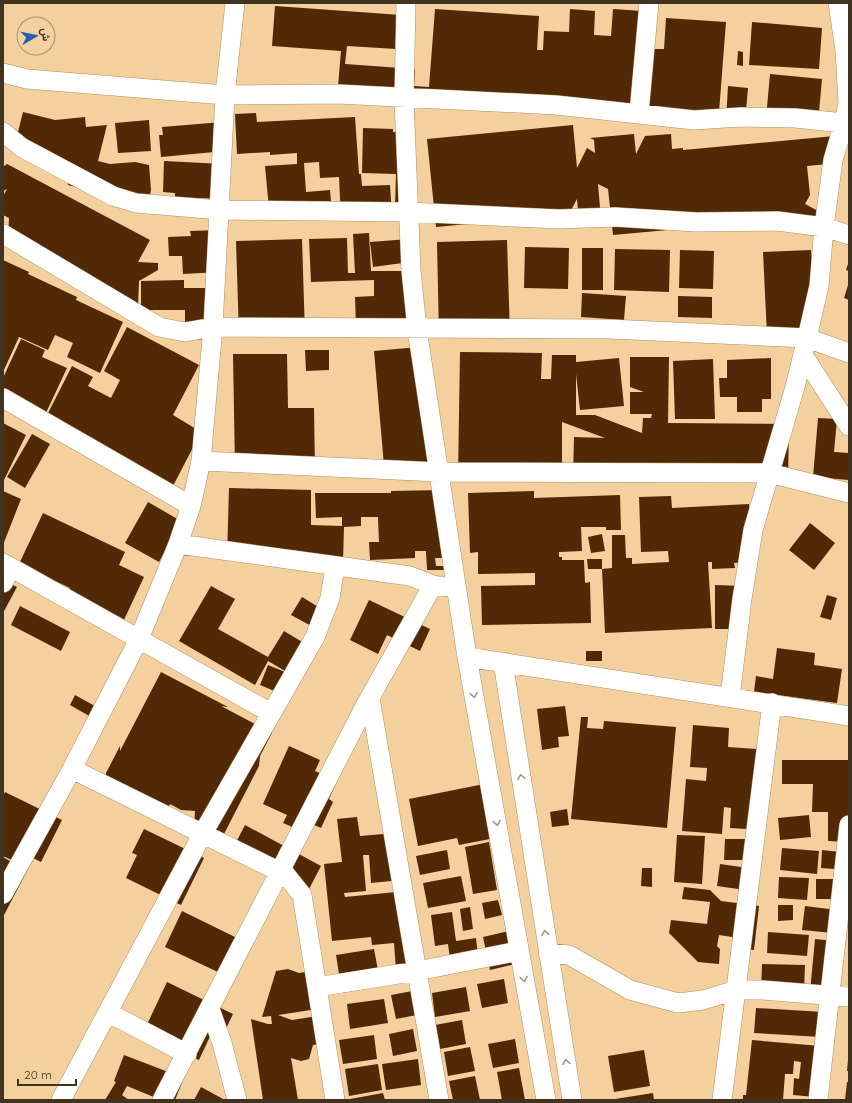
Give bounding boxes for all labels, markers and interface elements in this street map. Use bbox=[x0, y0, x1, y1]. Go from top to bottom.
north arrow bbox=[16, 16, 56, 56]
text: ش bbox=[38, 27, 54, 42]
one-way arrow bbox=[469, 692, 478, 698]
one-way arrow bbox=[517, 774, 526, 780]
one-way arrow bbox=[492, 820, 501, 826]
one-way arrow bbox=[541, 930, 550, 936]
one-way arrow bbox=[519, 976, 528, 982]
one-way arrow bbox=[562, 1058, 571, 1065]
scale bar bbox=[18, 1061, 76, 1087]
text: 20 m bbox=[24, 1067, 52, 1082]

